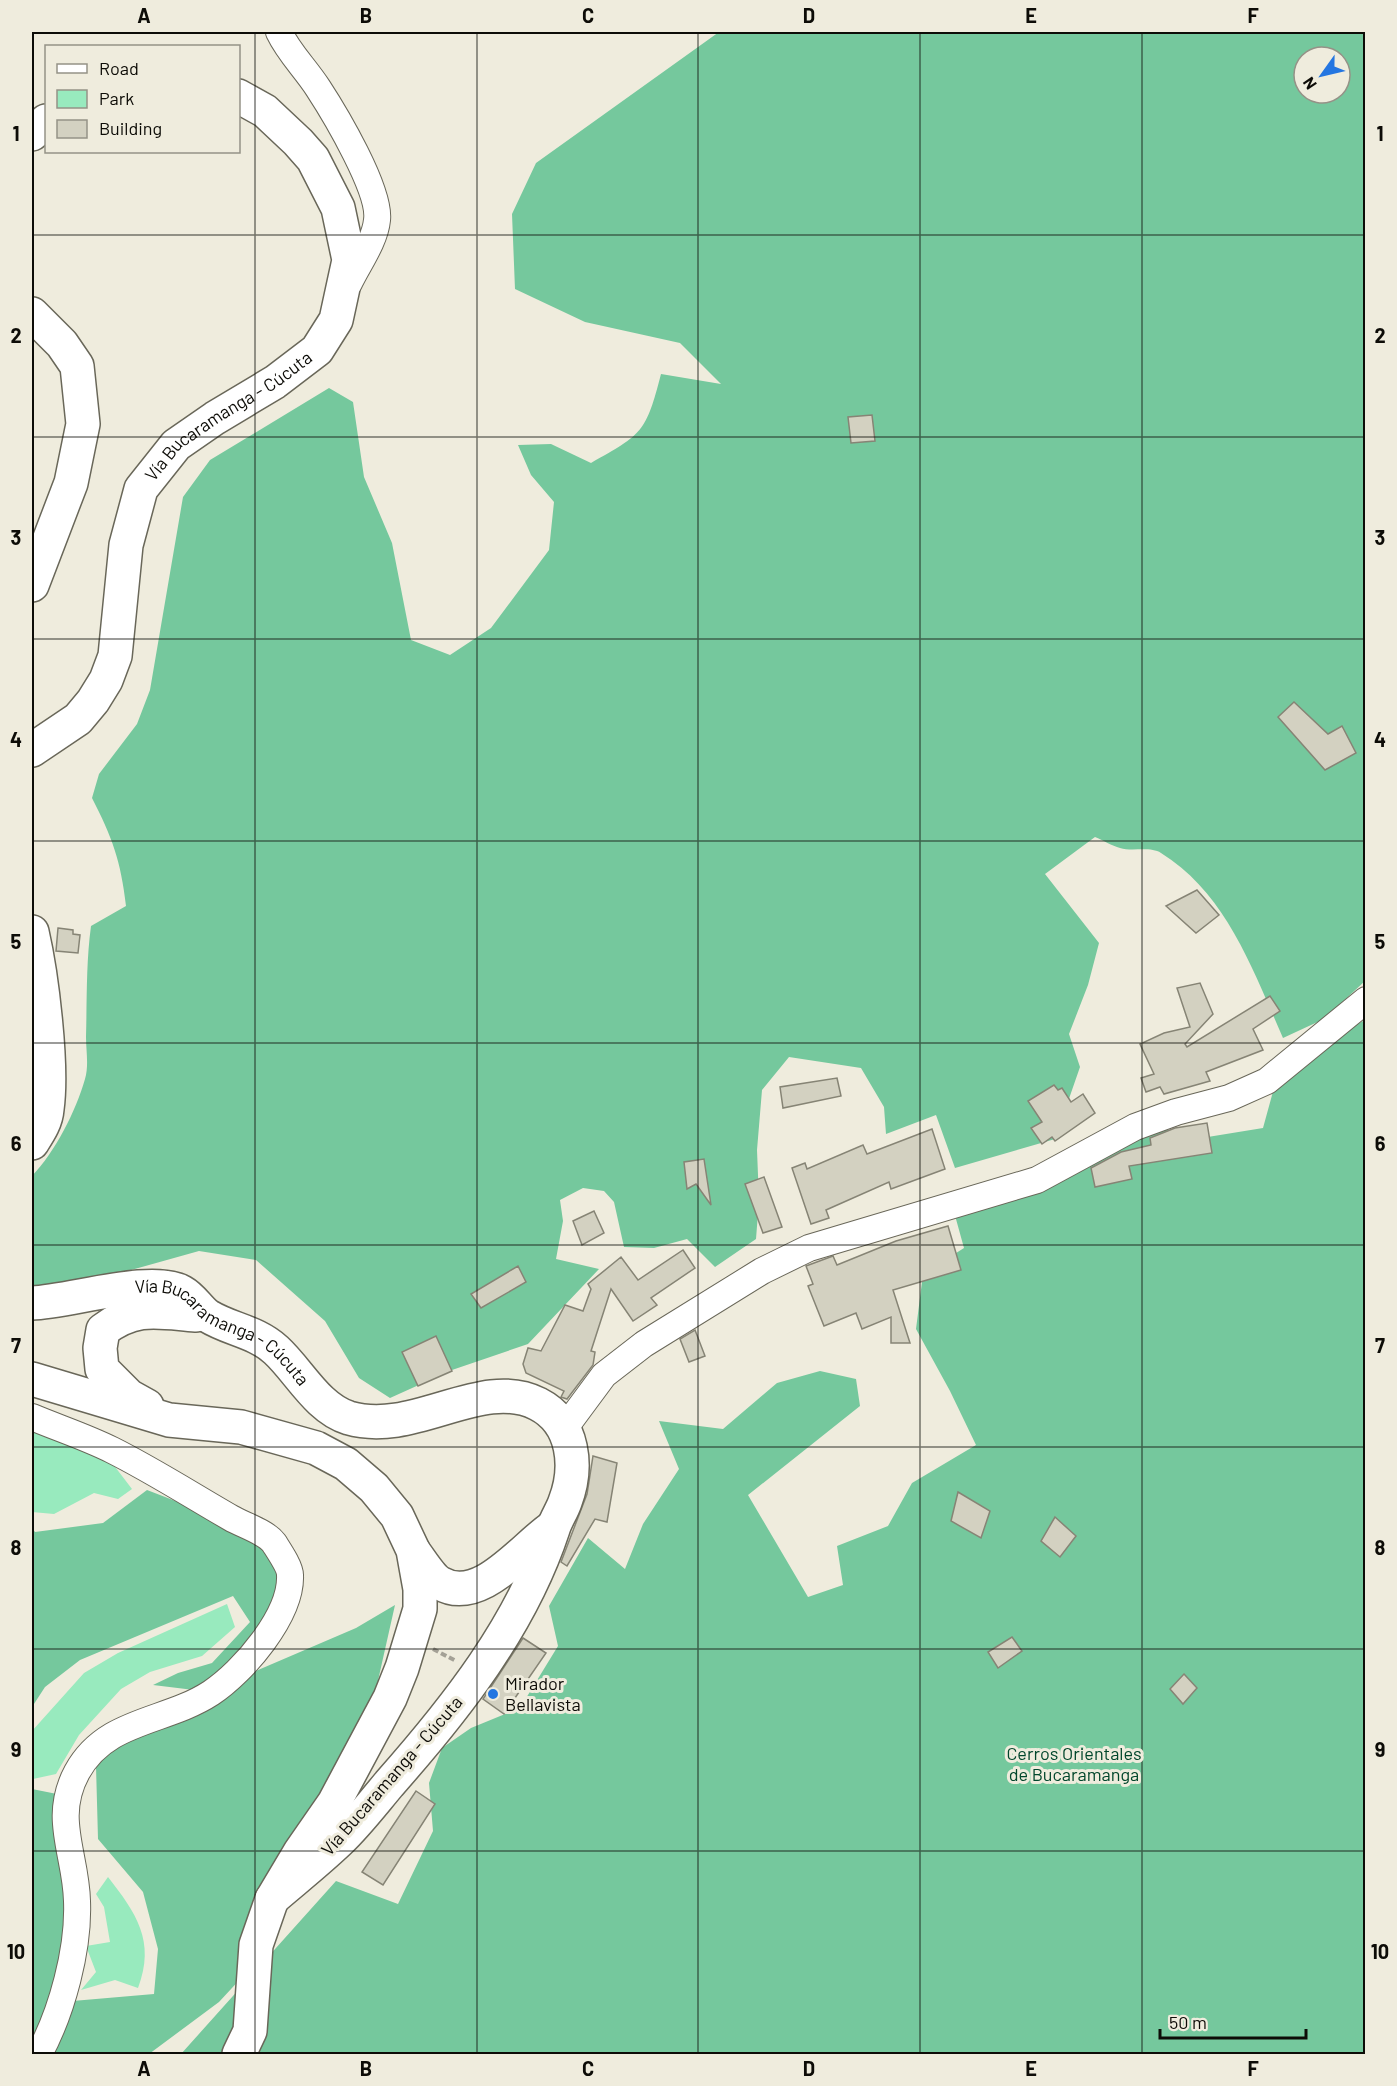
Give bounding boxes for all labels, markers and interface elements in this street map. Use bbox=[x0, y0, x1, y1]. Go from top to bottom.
text: A bbox=[137, 3, 151, 27]
text: B bbox=[360, 3, 372, 27]
text: C bbox=[582, 3, 594, 27]
text: D bbox=[803, 3, 815, 27]
text: E bbox=[1025, 3, 1037, 27]
text: F bbox=[1247, 3, 1259, 27]
legend bbox=[45, 45, 240, 153]
north arrow bbox=[1292, 45, 1352, 105]
text: Road bbox=[99, 57, 139, 79]
text: N bbox=[1298, 74, 1320, 93]
text: Park bbox=[99, 87, 134, 109]
text: Building bbox=[99, 117, 162, 139]
text: 1 bbox=[12, 121, 20, 145]
text: 1 bbox=[1376, 121, 1384, 145]
text: 2 bbox=[10, 323, 22, 347]
text: 2 bbox=[1374, 323, 1386, 347]
street label: Vía Bucaramanga - Cúcuta bbox=[140, 346, 316, 485]
text: 3 bbox=[11, 525, 21, 549]
text: 3 bbox=[1375, 525, 1385, 549]
text: 4 bbox=[10, 727, 22, 751]
text: 4 bbox=[1374, 727, 1386, 751]
text: 5 bbox=[11, 929, 22, 953]
text: 5 bbox=[1375, 929, 1386, 953]
text: 6 bbox=[11, 1131, 22, 1155]
text: 6 bbox=[1375, 1131, 1386, 1155]
street label: Vía Bucaramanga - Cúcuta bbox=[134, 1274, 314, 1390]
text: 7 bbox=[11, 1333, 21, 1357]
text: 7 bbox=[1375, 1333, 1385, 1357]
text: 8 bbox=[11, 1535, 22, 1559]
text: 8 bbox=[1375, 1535, 1386, 1559]
place label: Mirador Bellavista bbox=[505, 1672, 581, 1715]
marker: Mirador Bellavista bbox=[486, 1687, 500, 1701]
street label: Vía Bucaramanga - Cúcuta bbox=[316, 1691, 467, 1860]
text: 9 bbox=[11, 1737, 21, 1761]
text: 9 bbox=[1375, 1737, 1385, 1761]
park label: Cerros Orientales de Bucaramanga bbox=[1006, 1742, 1142, 1785]
text: 10 bbox=[7, 1939, 25, 1963]
text: 10 bbox=[1371, 1939, 1389, 1963]
scale bar bbox=[1160, 2002, 1306, 2040]
text: 50 m bbox=[1169, 2011, 1207, 2033]
text: A bbox=[137, 2056, 151, 2080]
text: B bbox=[360, 2056, 372, 2080]
text: C bbox=[582, 2056, 594, 2080]
text: D bbox=[803, 2056, 815, 2080]
text: E bbox=[1025, 2056, 1037, 2080]
text: F bbox=[1247, 2056, 1259, 2080]

